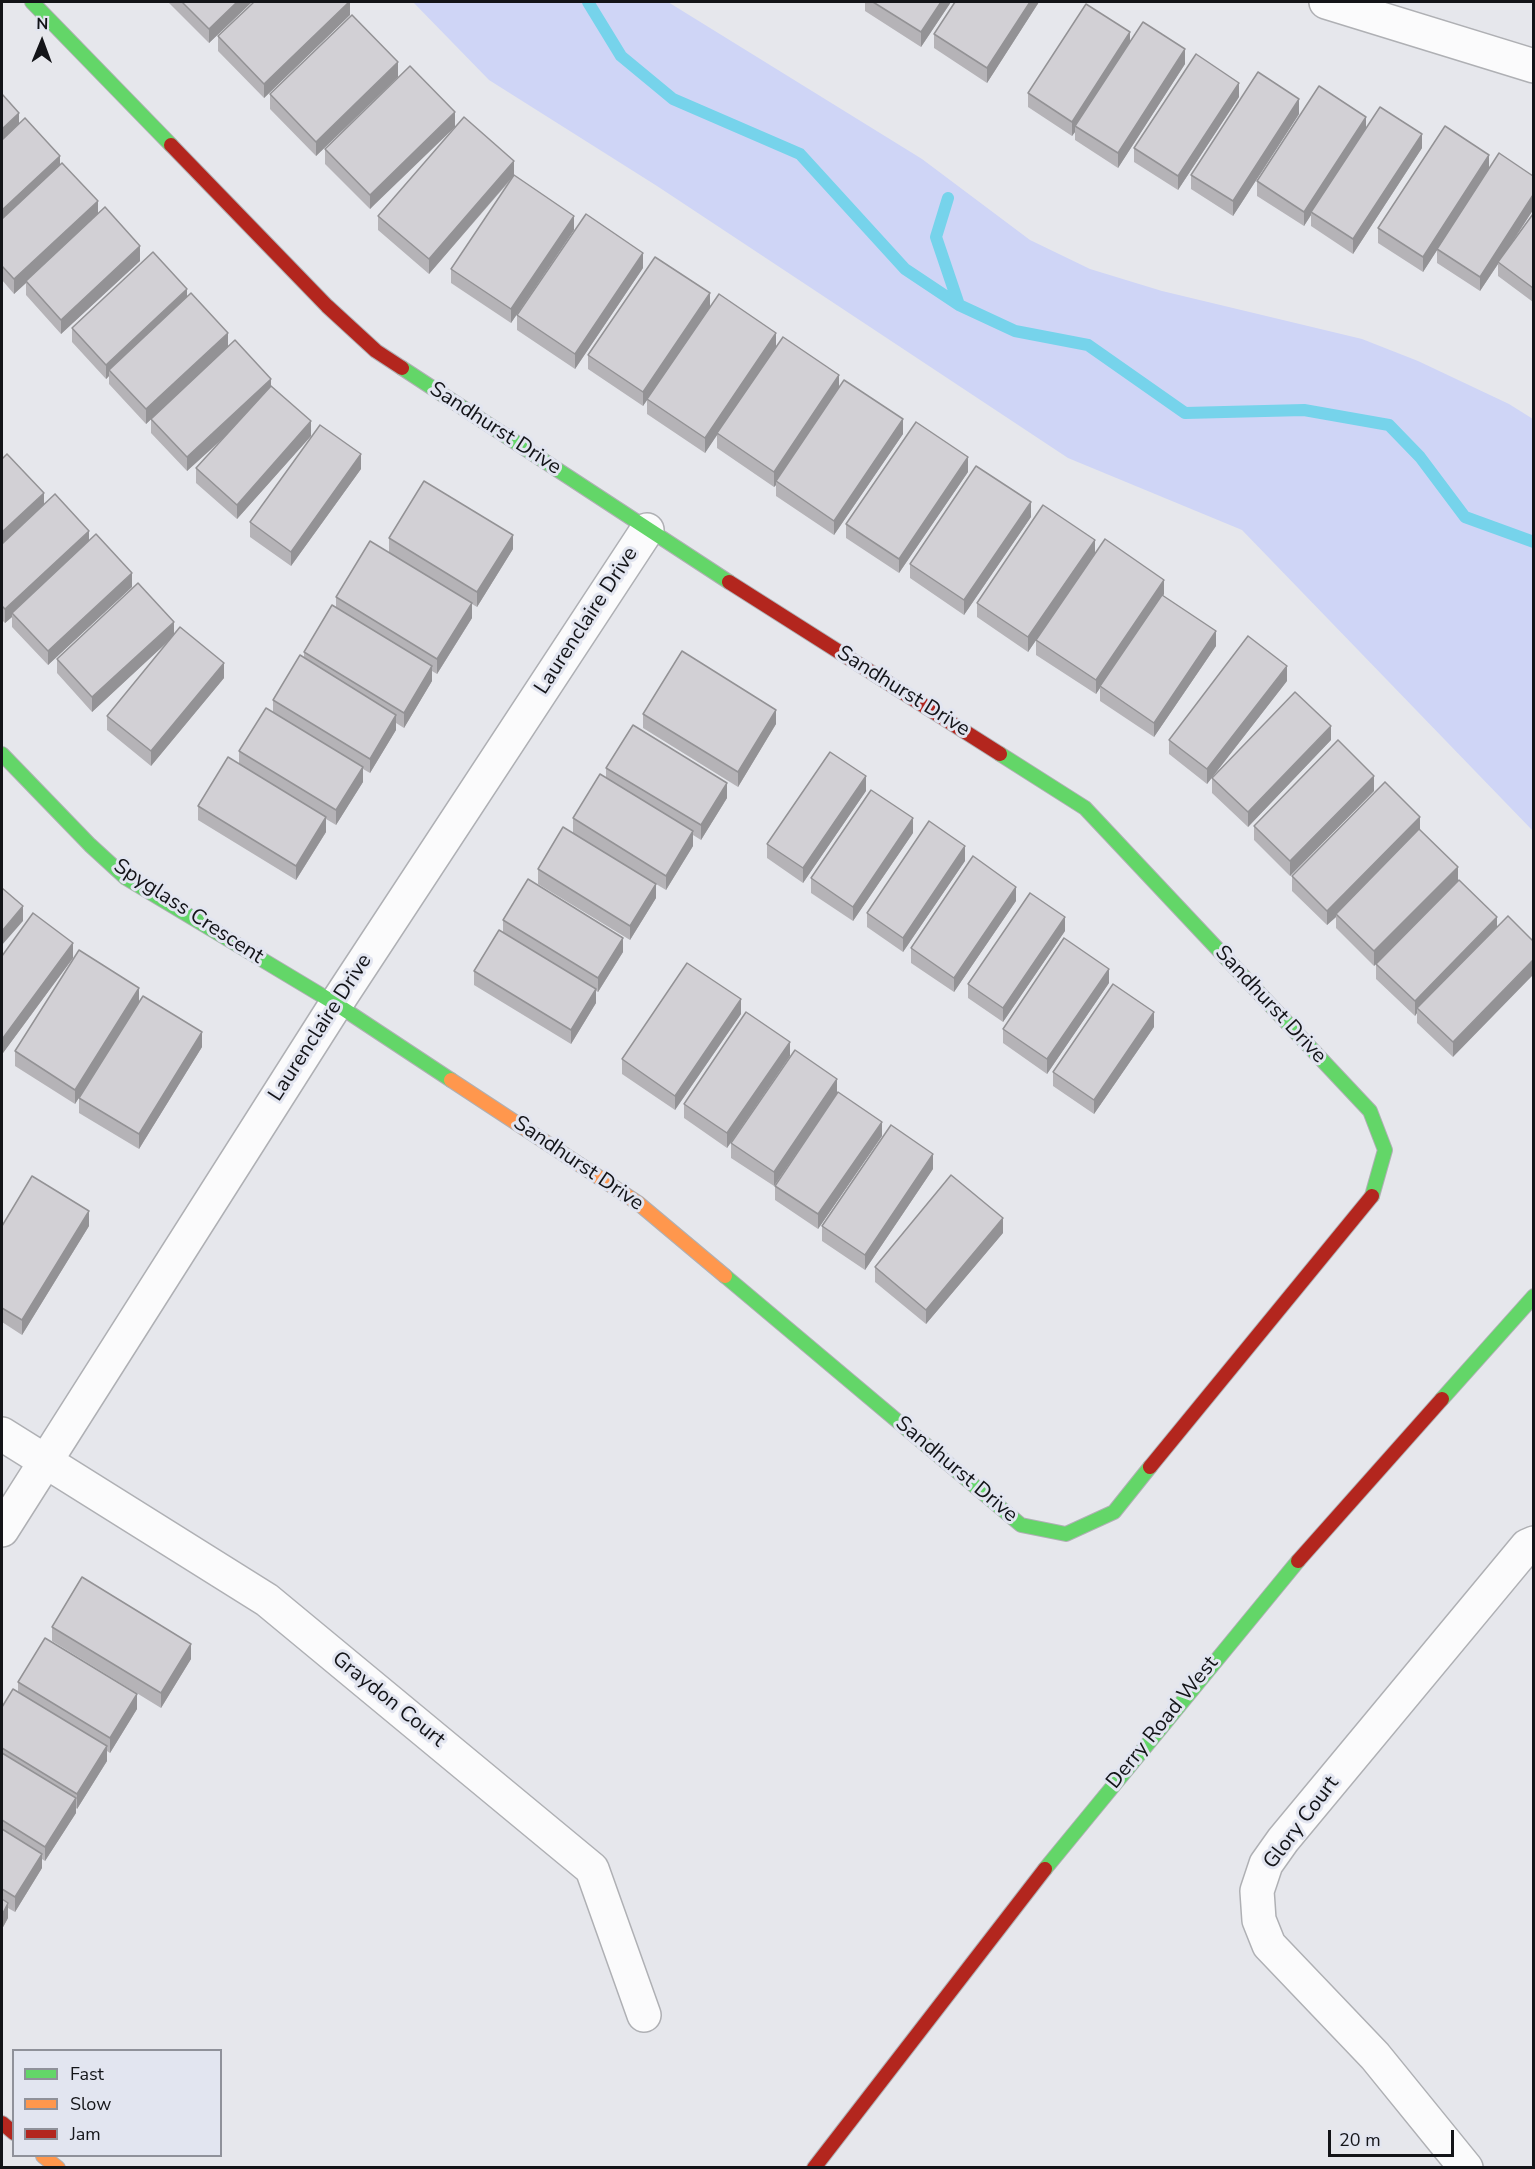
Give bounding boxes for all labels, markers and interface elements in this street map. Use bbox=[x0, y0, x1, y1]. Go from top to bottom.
north arrow bbox=[12, 12, 72, 72]
text: N bbox=[36, 13, 48, 35]
street label: Sandhurst Drive bbox=[424, 377, 566, 481]
street label: Laurenclaire Drive bbox=[530, 543, 644, 699]
street label: Sandhurst Drive bbox=[832, 641, 974, 743]
street label: Spyglass Crescent bbox=[108, 854, 268, 970]
street label: Sandhurst Drive bbox=[1209, 941, 1331, 1069]
street label: Laurenclaire Drive bbox=[264, 950, 378, 1106]
street label: Sandhurst Drive bbox=[508, 1111, 648, 1217]
street label: Sandhurst Drive bbox=[890, 1412, 1022, 1528]
street label: Graydon Court bbox=[327, 1647, 449, 1753]
street label: Derry Road West bbox=[1102, 1652, 1224, 1794]
street label: Glory Court bbox=[1259, 1772, 1345, 1874]
legend bbox=[12, 2049, 222, 2157]
text: Fast bbox=[70, 2062, 104, 2086]
text: Slow bbox=[70, 2092, 111, 2116]
scale bar bbox=[1331, 2118, 1457, 2156]
text: Jam bbox=[70, 2122, 101, 2146]
text: 20 m bbox=[1339, 2128, 1381, 2152]

